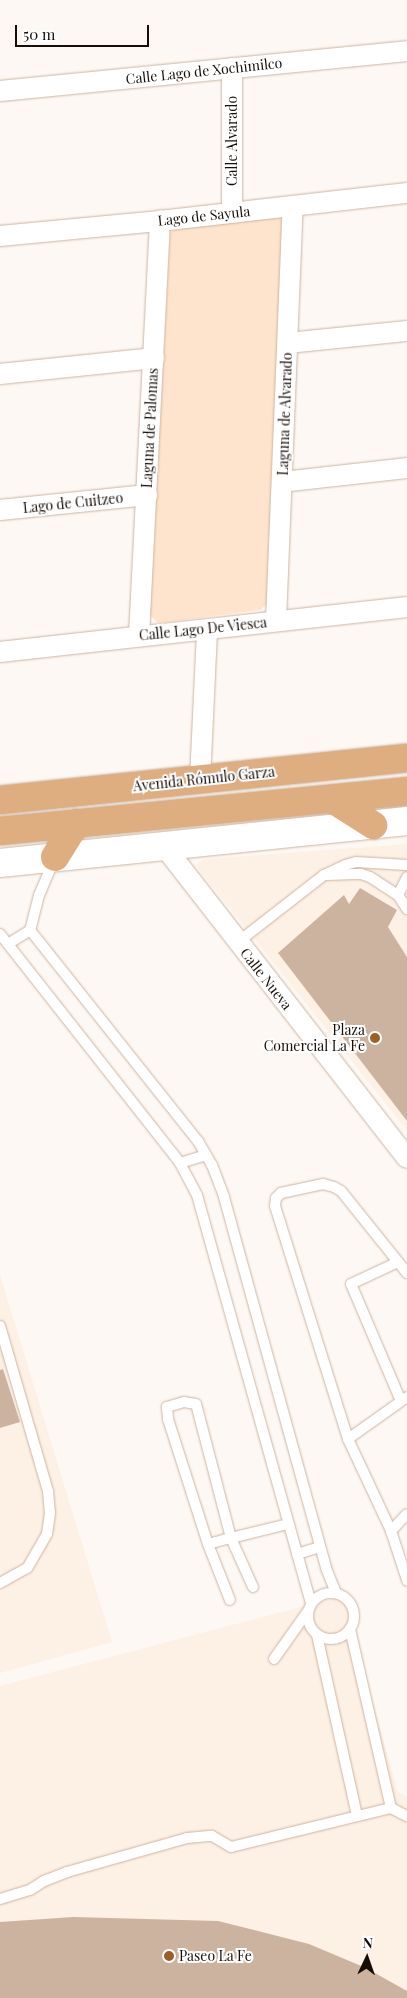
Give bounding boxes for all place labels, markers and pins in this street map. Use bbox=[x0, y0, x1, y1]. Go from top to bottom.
place label: Plaza Comercial La Fe bbox=[263, 1022, 365, 1054]
marker: Plaza Comercial La Fe bbox=[369, 1032, 381, 1044]
place label: Paseo La Fe bbox=[179, 1948, 252, 1964]
marker: Paseo La Fe bbox=[163, 1950, 175, 1962]

